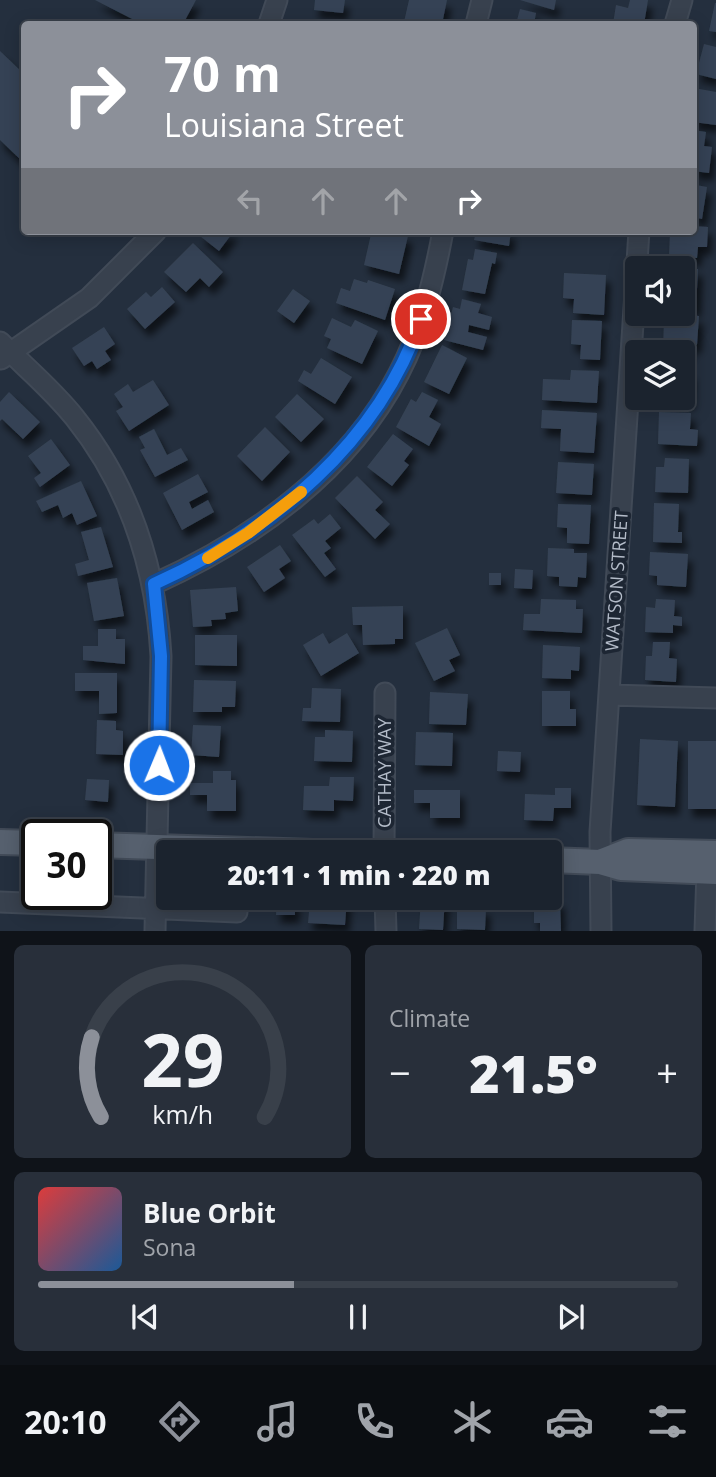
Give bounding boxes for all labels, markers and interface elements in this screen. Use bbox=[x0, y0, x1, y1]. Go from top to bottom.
text: 70 m bbox=[164, 40, 281, 106]
icon: right bbox=[49, 49, 140, 140]
text: Louisiana Street bbox=[164, 103, 404, 146]
icon: left bbox=[231, 182, 269, 220]
icon: ahead bbox=[304, 182, 342, 220]
icon: ahead bbox=[377, 182, 415, 220]
icon: right bbox=[450, 182, 488, 220]
map controls bbox=[625, 256, 695, 410]
button: sound bbox=[625, 256, 695, 326]
pin bbox=[391, 289, 451, 349]
icon: arrive bbox=[402, 300, 440, 338]
button: layers bbox=[625, 340, 695, 410]
street label: WATSON STREET bbox=[599, 510, 633, 652]
street label: CATHAY WAY bbox=[372, 717, 396, 828]
position arrow bbox=[122, 728, 196, 802]
speed limit sign: 30 bbox=[21, 819, 112, 910]
text: 20:11 · 1 min · 220 m bbox=[228, 857, 490, 893]
text: Climate bbox=[389, 1002, 470, 1034]
text: 29 bbox=[141, 1010, 224, 1109]
text: 21.5° bbox=[469, 1037, 598, 1108]
text: − bbox=[389, 1046, 411, 1098]
text: + bbox=[656, 1046, 678, 1098]
text: km/h bbox=[152, 1097, 213, 1131]
text: Blue Orbit bbox=[143, 1195, 276, 1231]
text: Sona bbox=[143, 1231, 196, 1263]
icon: previous bbox=[126, 1298, 164, 1336]
icon: pause bbox=[339, 1298, 377, 1336]
icon: next bbox=[552, 1298, 590, 1336]
icon: directions bbox=[155, 1397, 204, 1446]
icon: music bbox=[253, 1397, 302, 1446]
icon: phone bbox=[350, 1397, 399, 1446]
icon: climate bbox=[448, 1397, 497, 1446]
icon: car bbox=[545, 1397, 594, 1446]
icon: filters bbox=[643, 1397, 692, 1446]
text: 20:10 bbox=[24, 1400, 107, 1443]

